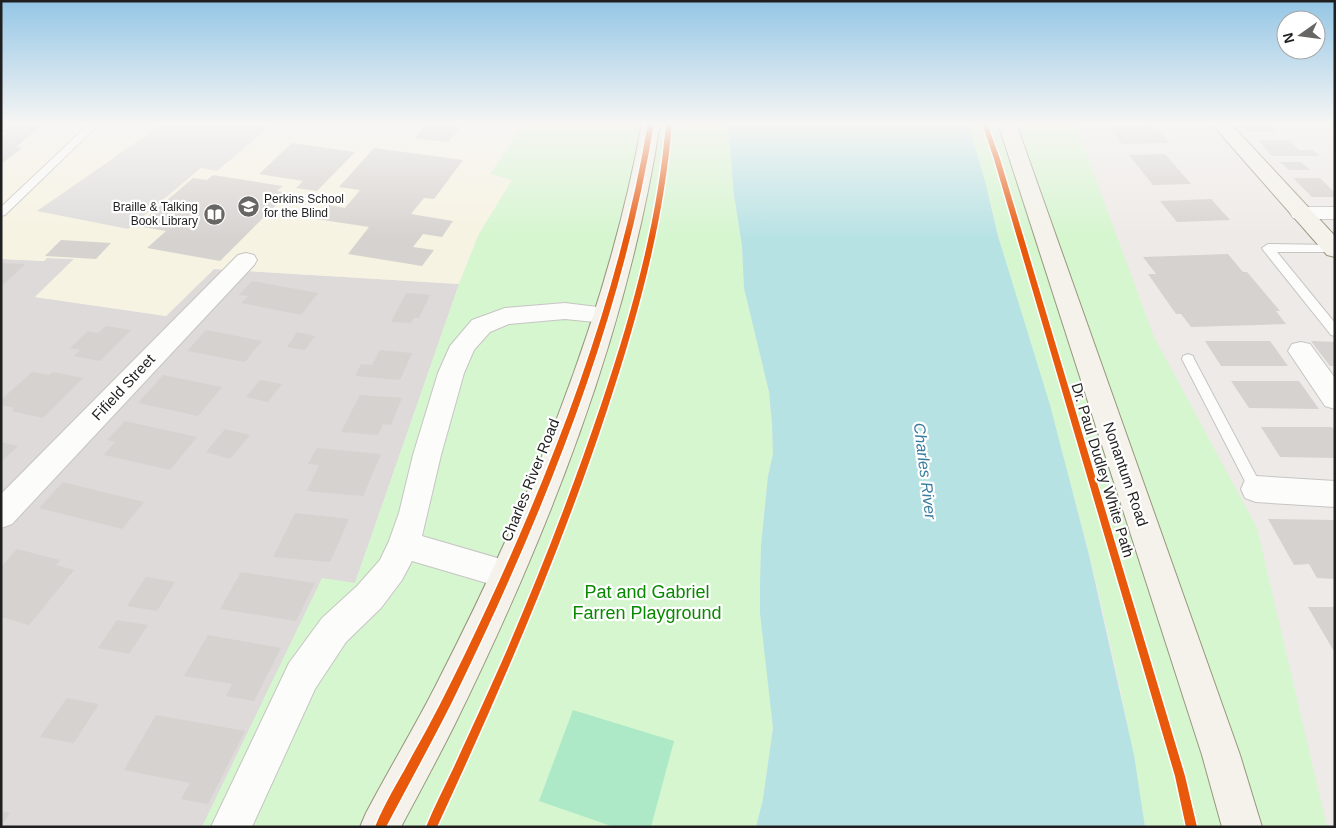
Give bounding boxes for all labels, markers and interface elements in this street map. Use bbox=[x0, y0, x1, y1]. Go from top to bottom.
north arrow bbox=[1276, 10, 1326, 60]
text: N bbox=[1279, 31, 1297, 45]
place label: Perkins School for the Blind bbox=[264, 192, 344, 220]
school or university icon: Perkins School for the Blind bbox=[236, 194, 260, 218]
place label: Braille & Talking Book Library bbox=[113, 200, 198, 228]
library icon: Braille & Talking Book Library bbox=[202, 202, 226, 226]
street label: Fifield Street bbox=[88, 350, 158, 424]
street label: Dr. Paul Dudley White Path bbox=[1068, 381, 1138, 559]
street label: Charles River Road bbox=[498, 416, 562, 544]
street label: Nonantum Road bbox=[1100, 420, 1152, 528]
water label: Charles River bbox=[911, 422, 939, 521]
park label: Pat and Gabriel Farren Playground bbox=[572, 582, 722, 623]

